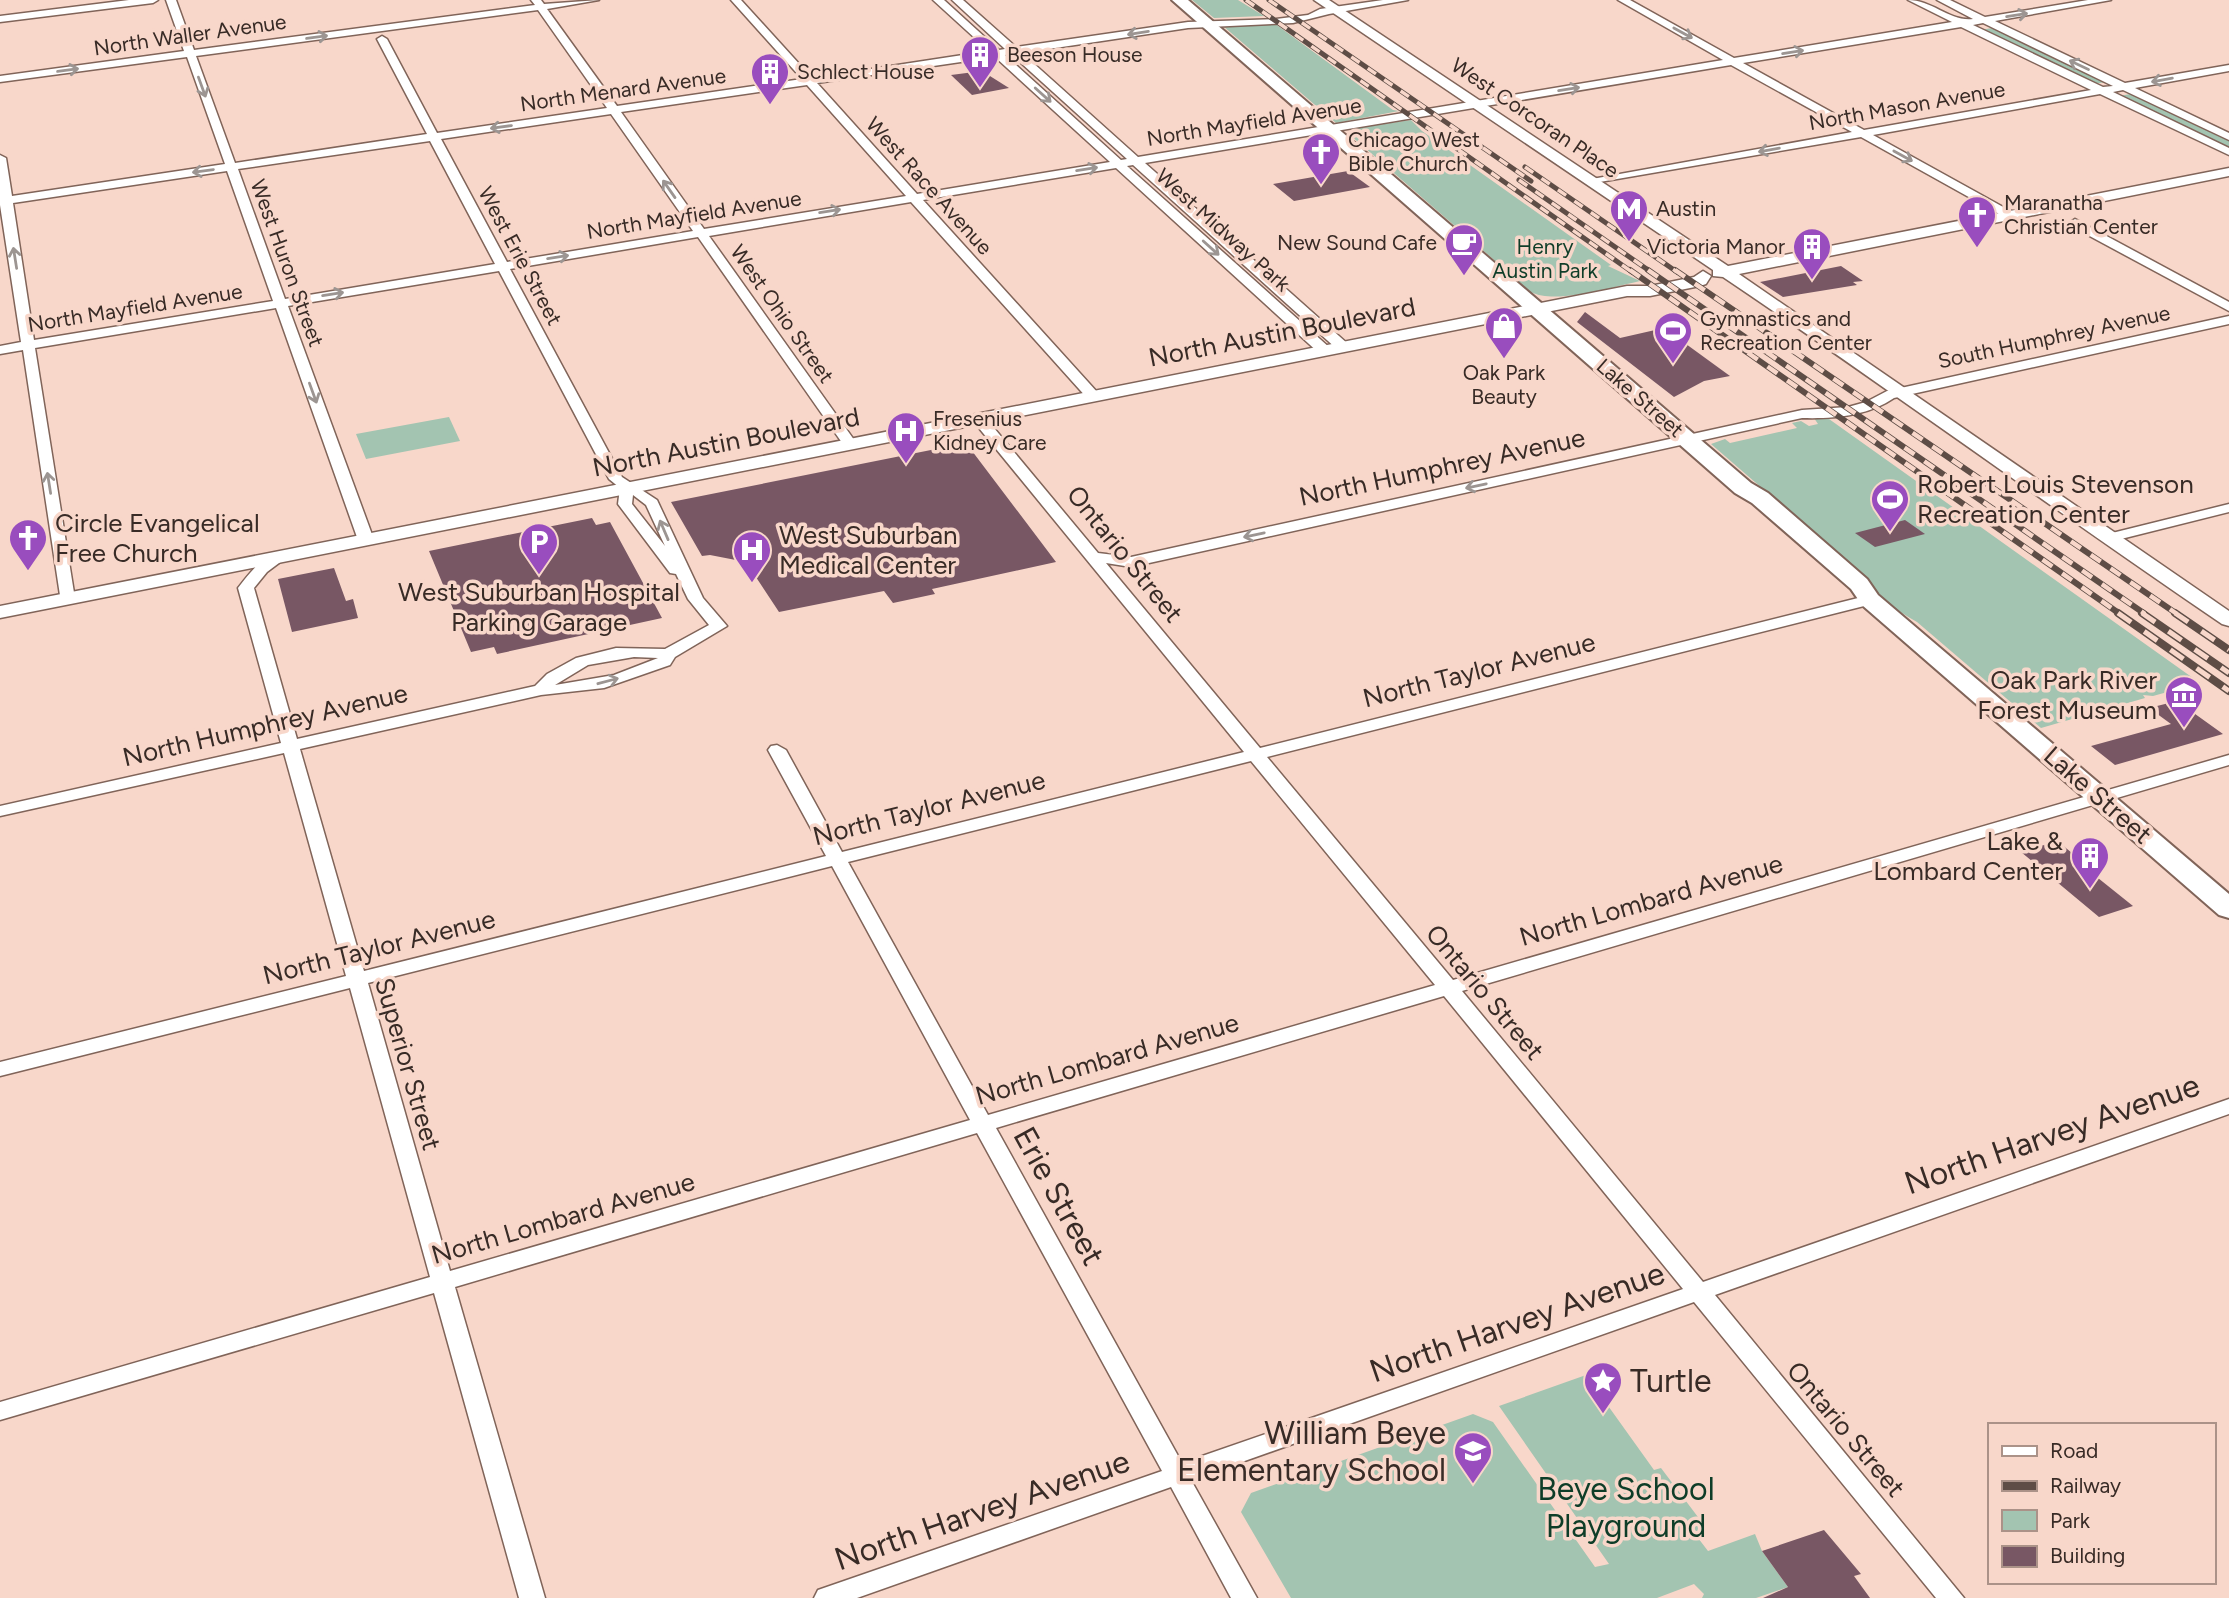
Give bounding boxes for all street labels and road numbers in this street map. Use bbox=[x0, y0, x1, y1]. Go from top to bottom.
street label: North Waller Avenue bbox=[92, 9, 288, 60]
street label: West Corcoran Place bbox=[1447, 52, 1624, 183]
street label: North Menard Avenue bbox=[518, 63, 727, 116]
street label: North Mason Avenue bbox=[1807, 76, 2007, 135]
street label: North Mayfield Avenue bbox=[1145, 92, 1363, 151]
street label: West Race Avenue bbox=[861, 112, 998, 260]
street label: West Midway Park bbox=[1151, 163, 1296, 297]
street label: West Huron Street bbox=[246, 176, 329, 350]
street label: West Erie Street bbox=[473, 182, 568, 329]
street label: North Mayfield Avenue bbox=[585, 185, 803, 244]
street label: West Ohio Street bbox=[725, 240, 839, 388]
street label: North Mayfield Avenue bbox=[26, 278, 244, 337]
street label: North Austin Boulevard bbox=[1146, 290, 1418, 374]
street label: South Humphrey Avenue bbox=[1936, 300, 2172, 373]
street label: Lake Street bbox=[1592, 353, 1689, 442]
street label: North Austin Boulevard bbox=[590, 400, 862, 484]
street label: North Humphrey Avenue bbox=[1296, 421, 1588, 513]
street label: Ontario Street bbox=[1060, 479, 1190, 629]
street label: North Taylor Avenue bbox=[1360, 626, 1598, 714]
street label: North Humphrey Avenue bbox=[119, 677, 411, 773]
street label: Lake Street bbox=[2037, 739, 2159, 851]
street label: North Taylor Avenue bbox=[810, 764, 1048, 852]
street label: North Lombard Avenue bbox=[1516, 847, 1786, 953]
street label: North Taylor Avenue bbox=[260, 903, 498, 991]
street label: Ontario Street bbox=[1419, 918, 1551, 1066]
street label: Superior Street bbox=[368, 974, 448, 1154]
street label: North Lombard Avenue bbox=[972, 1006, 1242, 1112]
street label: North Harvey Avenue bbox=[1900, 1066, 2204, 1202]
street label: Erie Street bbox=[1005, 1120, 1113, 1272]
street label: North Lombard Avenue bbox=[428, 1165, 698, 1271]
street label: North Harvey Avenue bbox=[1365, 1254, 1669, 1390]
street label: Ontario Street bbox=[1780, 1355, 1912, 1503]
street label: North Harvey Avenue bbox=[830, 1442, 1134, 1578]

